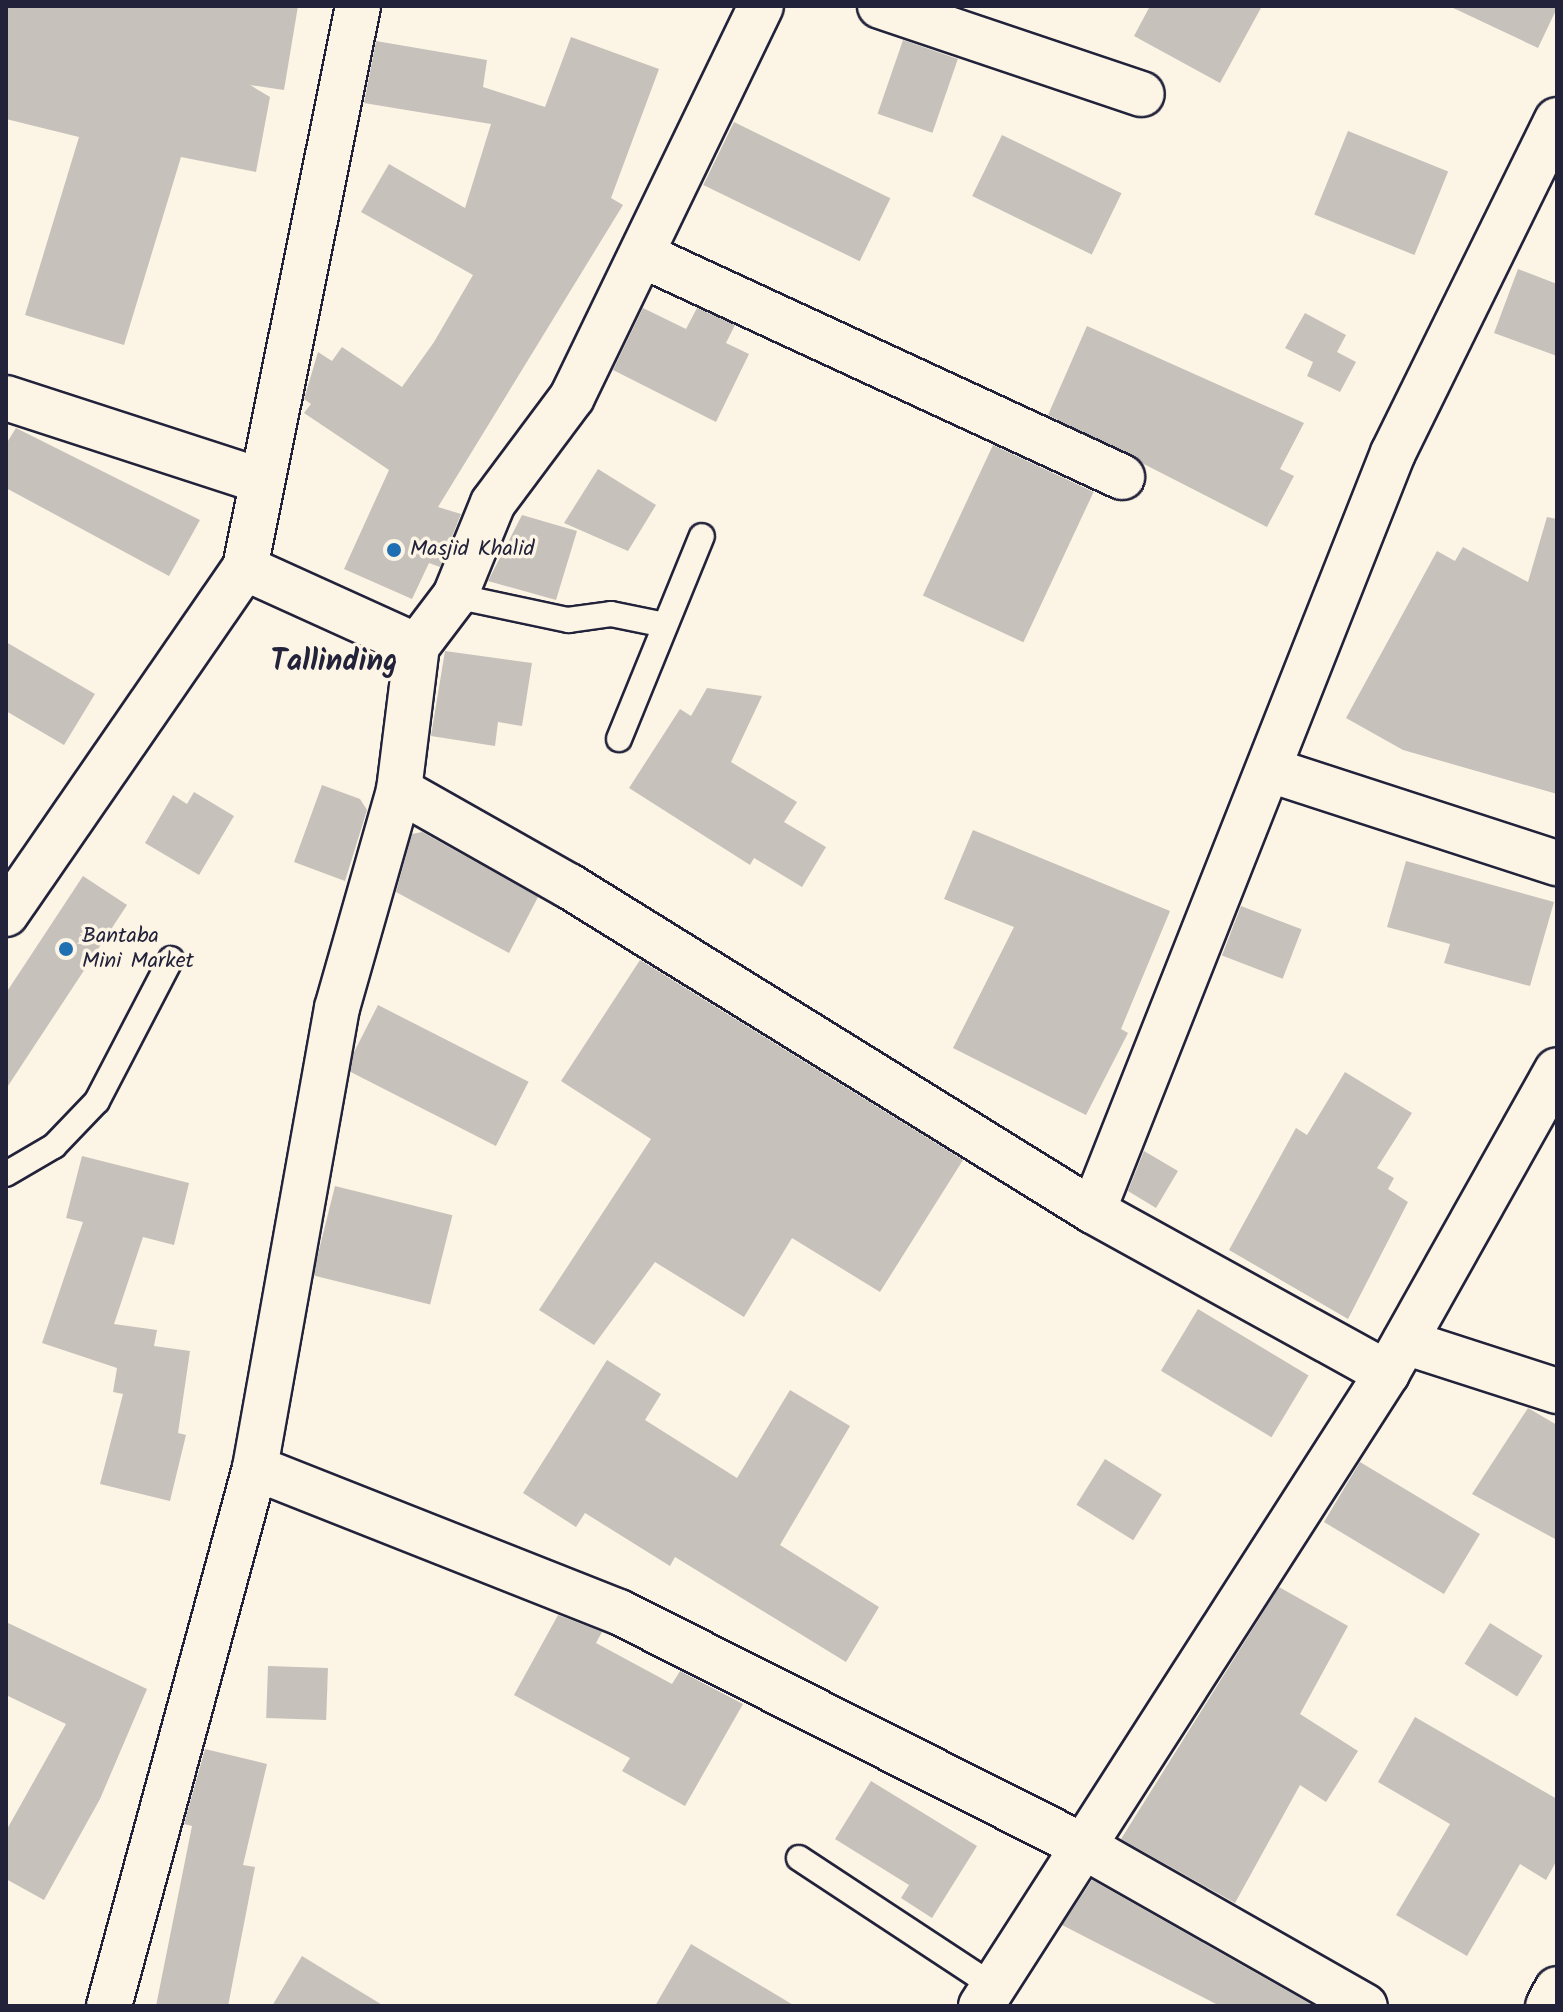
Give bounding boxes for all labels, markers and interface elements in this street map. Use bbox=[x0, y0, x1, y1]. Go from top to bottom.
place label: Masjid Khalid bbox=[410, 537, 534, 563]
marker: Masjid Khalid bbox=[385, 541, 403, 559]
district label: Tallinding bbox=[270, 644, 398, 680]
place label: Bantaba Mini Market bbox=[82, 923, 194, 974]
marker: Bantaba Mini Market bbox=[57, 940, 75, 958]

